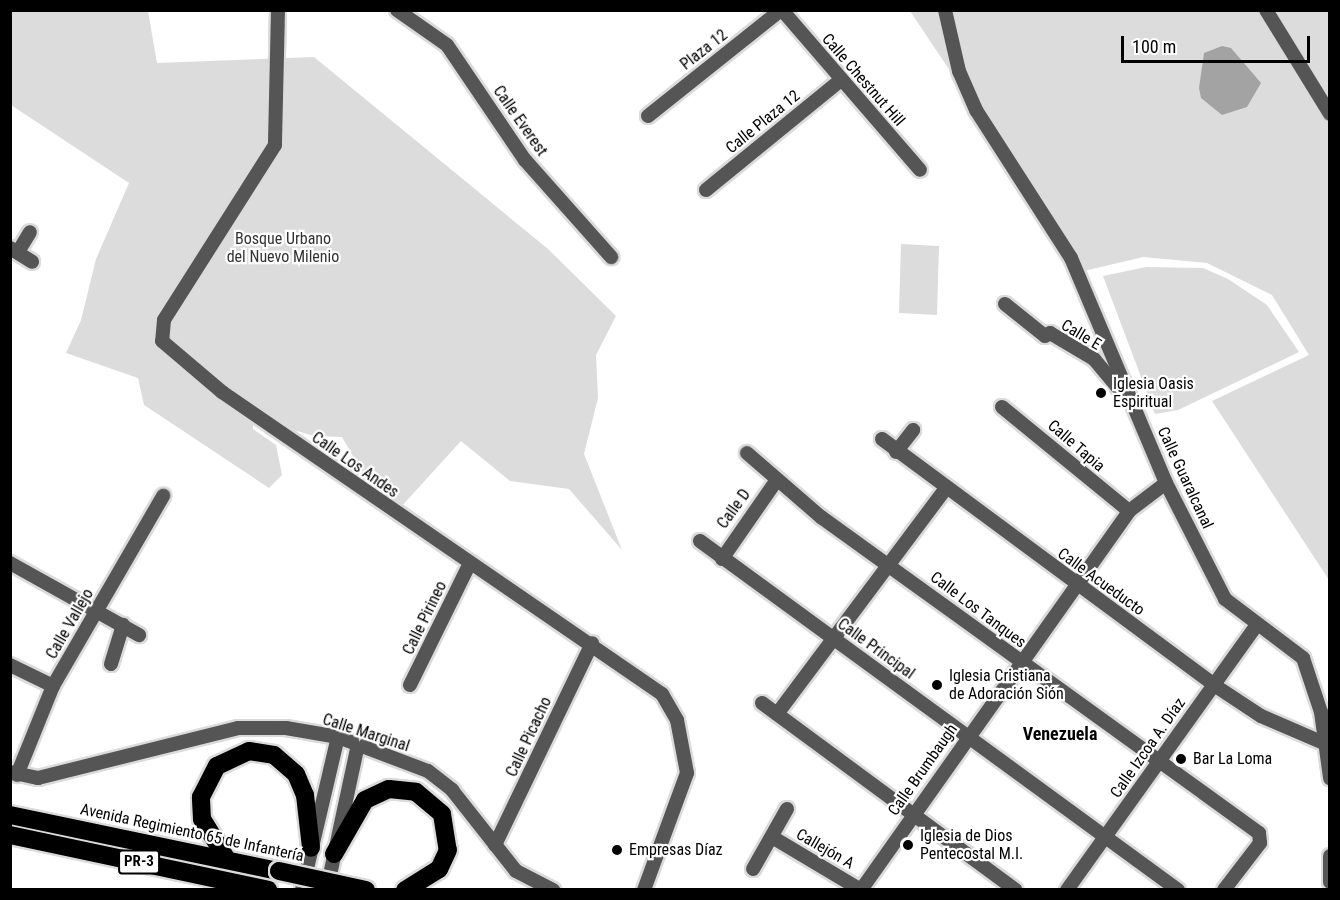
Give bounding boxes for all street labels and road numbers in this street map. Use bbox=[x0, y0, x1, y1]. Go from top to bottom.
street label: Plaza 12 bbox=[677, 26, 731, 74]
street label: Calle Chestnut Hill bbox=[818, 30, 908, 130]
street label: Calle Everest bbox=[489, 82, 551, 160]
street label: Calle Plaza 12 bbox=[722, 86, 804, 158]
street label: Calle E bbox=[1058, 316, 1104, 354]
street label: Calle Tapia bbox=[1043, 416, 1109, 476]
street label: Calle Guaralcanal bbox=[1153, 424, 1217, 532]
street label: Calle Los Andes bbox=[308, 428, 402, 502]
street label: Calle D bbox=[713, 485, 755, 533]
street label: Calle Acueducto bbox=[1054, 544, 1148, 620]
street label: Calle Los Tanques bbox=[926, 568, 1030, 652]
street label: Calle Pirineo bbox=[399, 578, 451, 658]
street label: Calle Vallejo bbox=[42, 585, 98, 663]
street label: Calle Principal bbox=[834, 615, 918, 683]
street label: Calle Picacho bbox=[502, 694, 556, 780]
street label: Calle Izcoa A. Díaz bbox=[1106, 694, 1190, 802]
street label: Calle Marginal bbox=[320, 710, 412, 756]
street label: Calle Brumbaugh bbox=[884, 720, 962, 820]
street label: Avenida Regimiento 65 de Infantería bbox=[79, 800, 305, 866]
street label: Callejón A bbox=[793, 825, 857, 873]
road number: PR-3 bbox=[118, 850, 160, 874]

